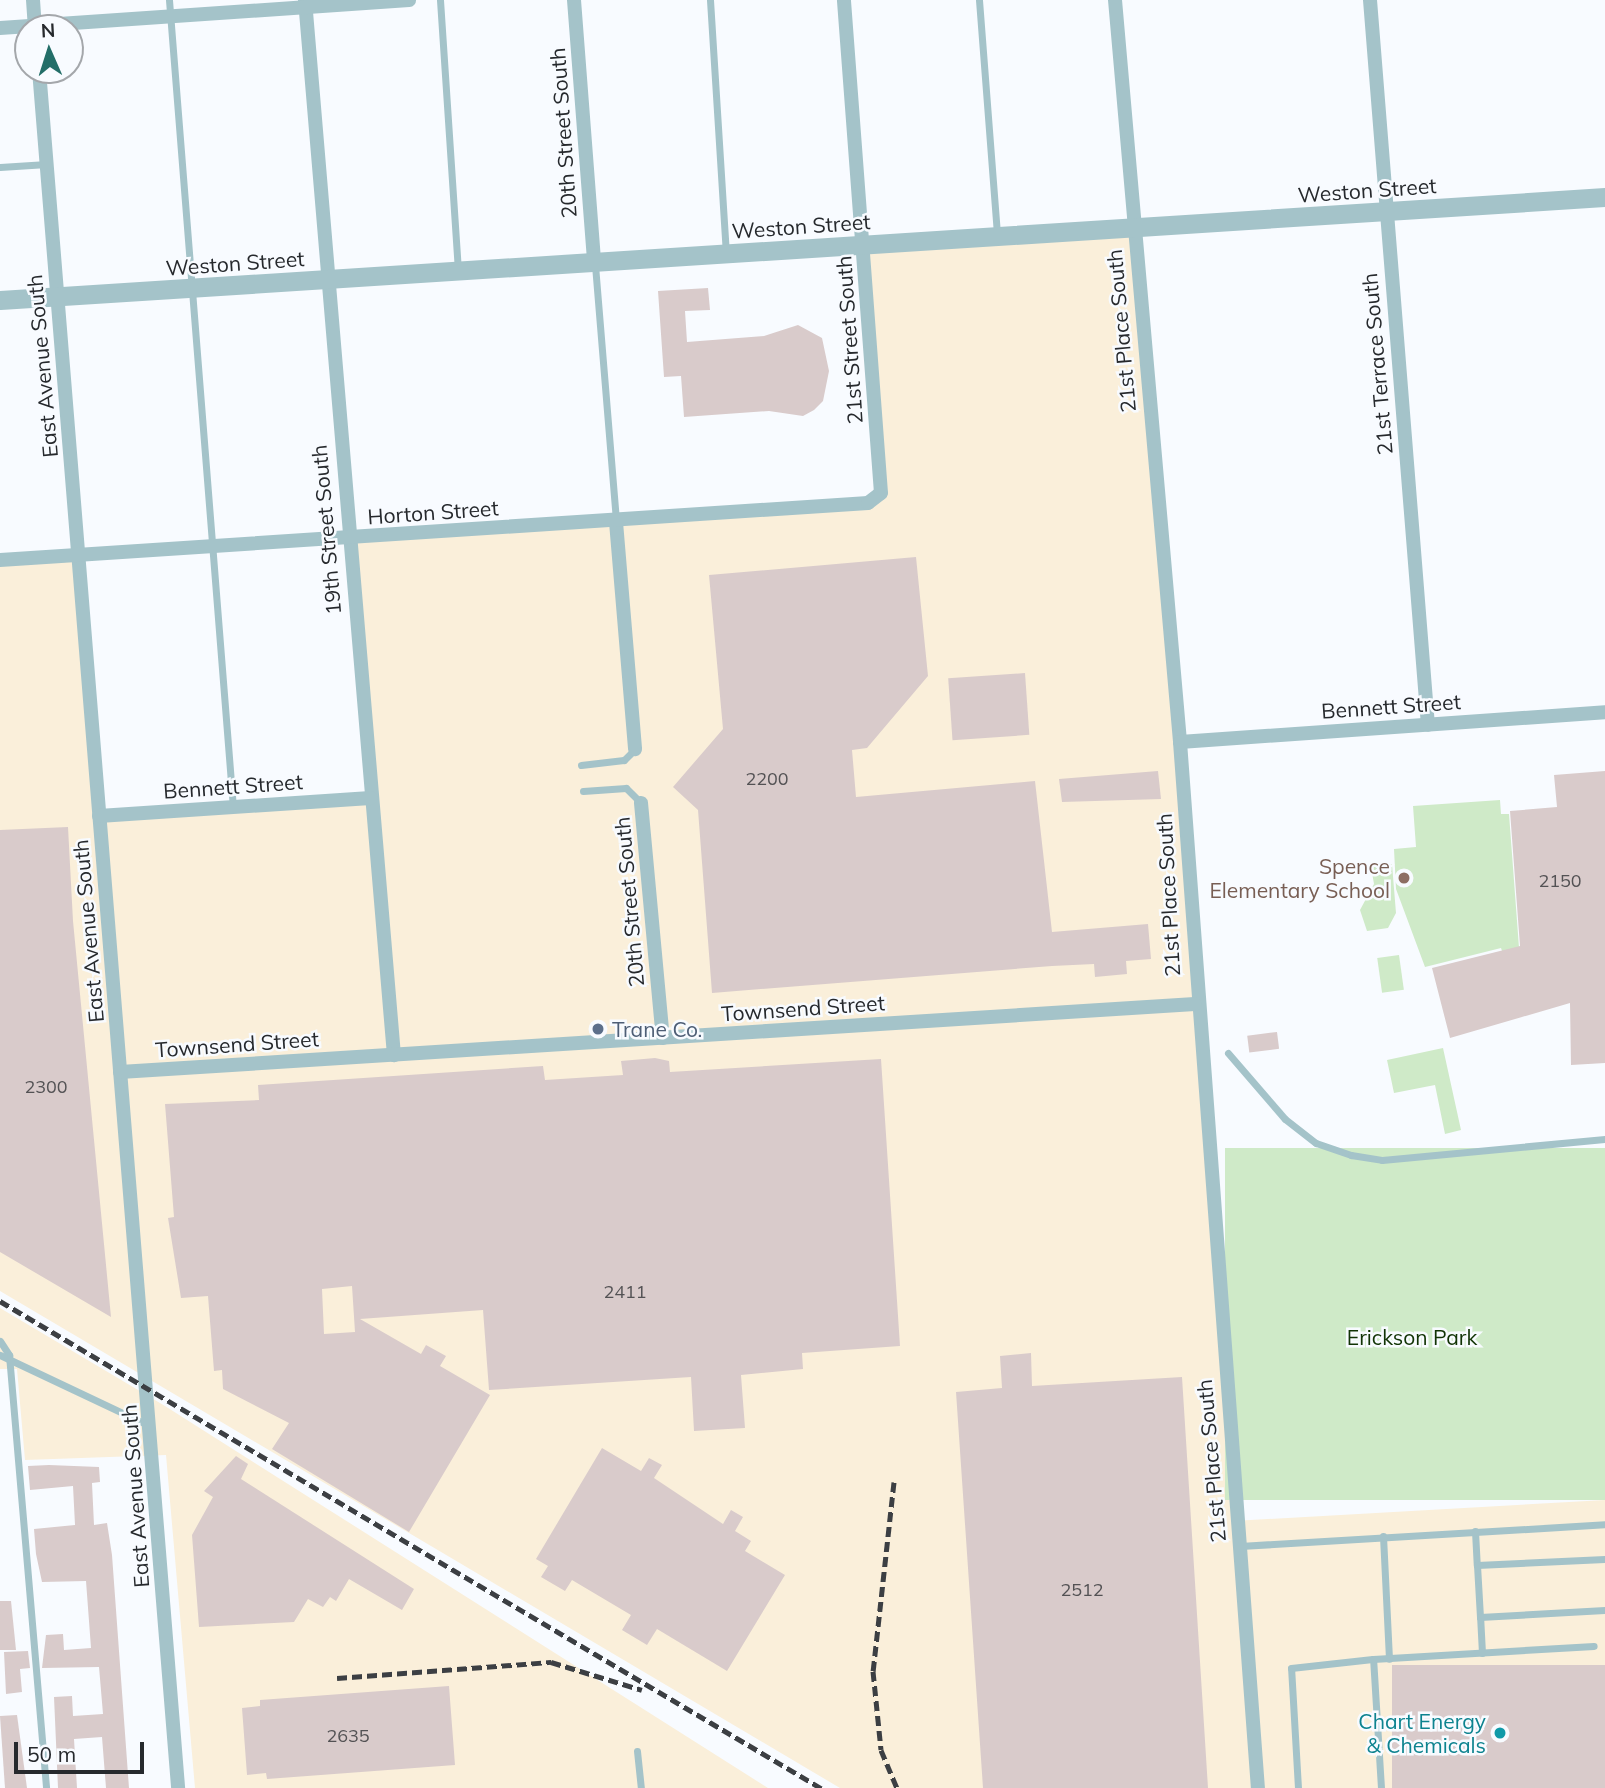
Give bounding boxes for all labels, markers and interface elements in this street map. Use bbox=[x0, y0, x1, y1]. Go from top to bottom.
north arrow bbox=[14, 14, 84, 84]
text: N bbox=[40, 18, 56, 42]
street label: 20th Street South bbox=[544, 47, 582, 219]
street label: Weston Street bbox=[1297, 173, 1437, 207]
street label: Weston Street bbox=[731, 209, 871, 243]
street label: Weston Street bbox=[165, 246, 305, 280]
street label: 21st Place South bbox=[1101, 248, 1141, 414]
street label: 21st Street South bbox=[831, 255, 867, 425]
street label: 21st Terrace South bbox=[1356, 272, 1398, 456]
street label: East Avenue South bbox=[21, 274, 63, 458]
street label: 19th Street South bbox=[306, 444, 346, 616]
street label: Horton Street bbox=[367, 495, 499, 529]
street label: Bennett Street bbox=[1320, 689, 1462, 723]
house number: 2200 bbox=[745, 768, 789, 790]
street label: Bennett Street bbox=[162, 769, 304, 803]
street label: 21st Place South bbox=[1151, 813, 1185, 977]
street label: 20th Street South bbox=[609, 816, 649, 988]
street label: East Avenue South bbox=[67, 839, 109, 1023]
place label: Spence Elementary School bbox=[1209, 853, 1390, 903]
marker: Spence Elementary School bbox=[1396, 870, 1412, 886]
house number: 2150 bbox=[1538, 870, 1582, 892]
street label: Townsend Street bbox=[720, 990, 886, 1026]
place label: Trane Co. bbox=[612, 1016, 702, 1042]
marker: Trane Co. bbox=[590, 1021, 606, 1037]
street label: Townsend Street bbox=[154, 1026, 320, 1062]
house number: 2300 bbox=[24, 1076, 68, 1098]
house number: 2411 bbox=[603, 1281, 647, 1303]
park label: Erickson Park bbox=[1347, 1324, 1477, 1350]
street label: 21st Place South bbox=[1191, 1378, 1231, 1544]
street label: East Avenue South bbox=[116, 1404, 154, 1588]
house number: 2512 bbox=[1060, 1579, 1104, 1601]
place label: Chart Energy & Chemicals bbox=[1358, 1708, 1486, 1758]
house number: 2635 bbox=[326, 1725, 370, 1747]
marker: Chart Energy & Chemicals bbox=[1492, 1725, 1508, 1741]
scale bar bbox=[18, 1728, 147, 1772]
text: 50 m bbox=[27, 1741, 76, 1767]

